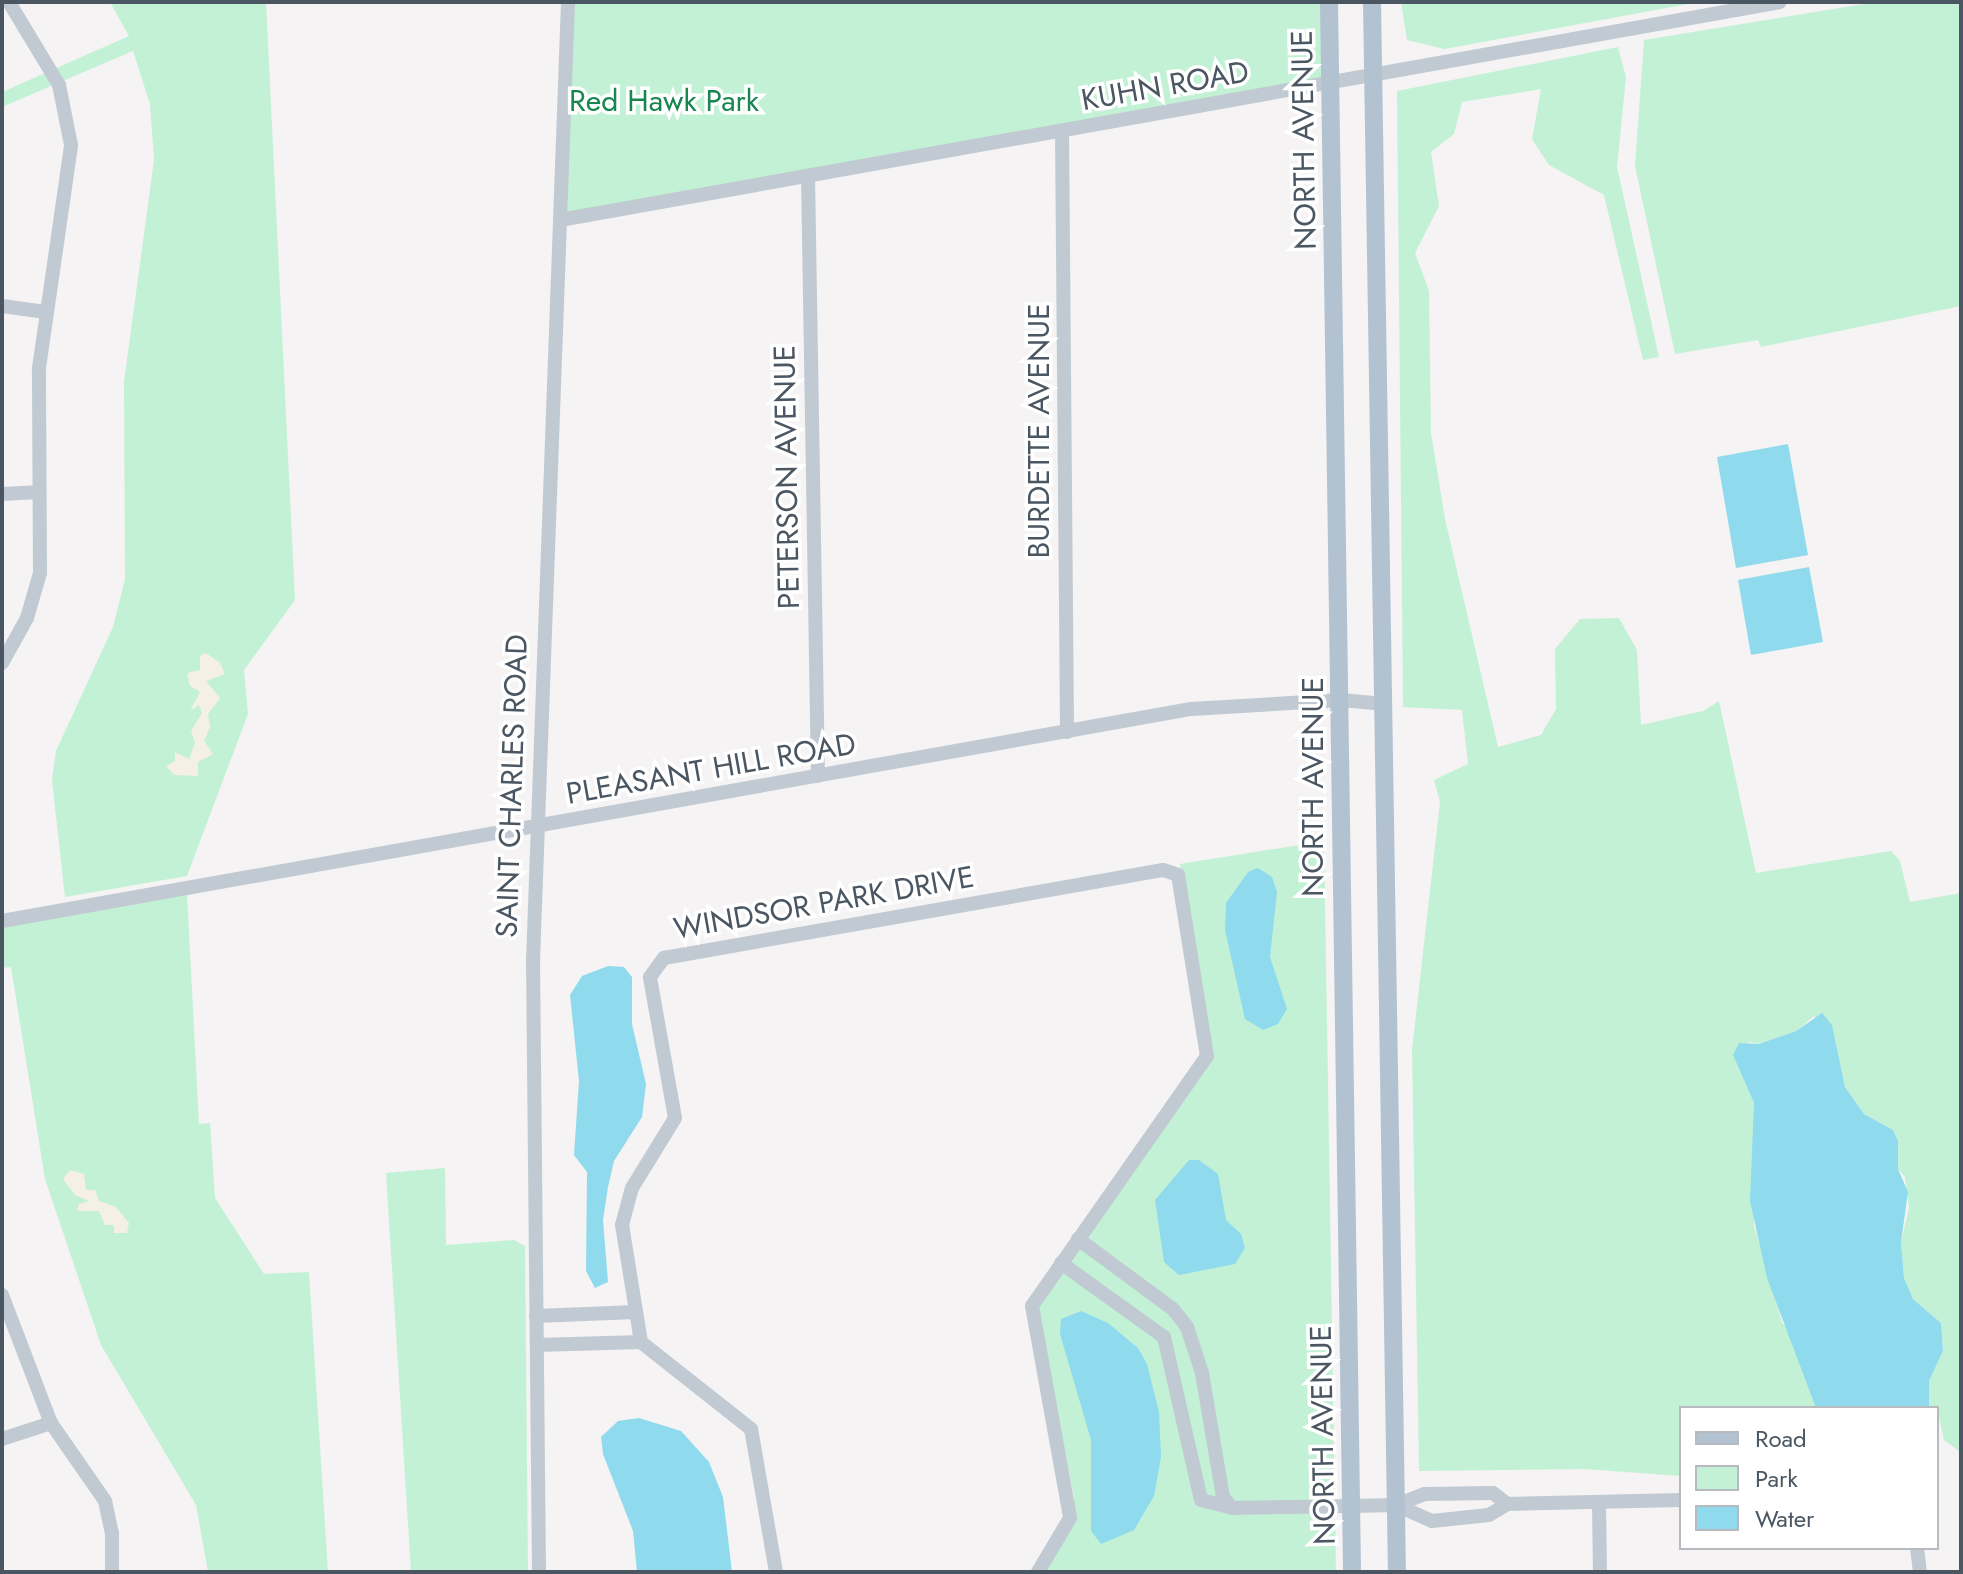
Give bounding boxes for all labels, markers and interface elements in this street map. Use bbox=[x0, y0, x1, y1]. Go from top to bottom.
street label: NORTH AVENUE bbox=[1284, 30, 1324, 250]
street label: KUHN ROAD bbox=[1079, 54, 1251, 118]
park label: Red Hawk Park bbox=[569, 83, 759, 119]
street label: BURDETTE AVENUE bbox=[1021, 303, 1057, 559]
street label: PETERSON AVENUE bbox=[767, 345, 807, 609]
street label: SAINT CHARLES ROAD bbox=[489, 634, 535, 938]
street label: NORTH AVENUE bbox=[1295, 677, 1331, 897]
street label: PLEASANT HILL ROAD bbox=[563, 726, 859, 812]
street label: WINDSOR PARK DRIVE bbox=[671, 859, 977, 947]
street label: NORTH AVENUE bbox=[1303, 1325, 1343, 1545]
legend bbox=[1679, 1406, 1939, 1550]
text: Road bbox=[1755, 1421, 1807, 1456]
text: Park bbox=[1755, 1461, 1798, 1496]
text: Water bbox=[1755, 1501, 1814, 1536]

